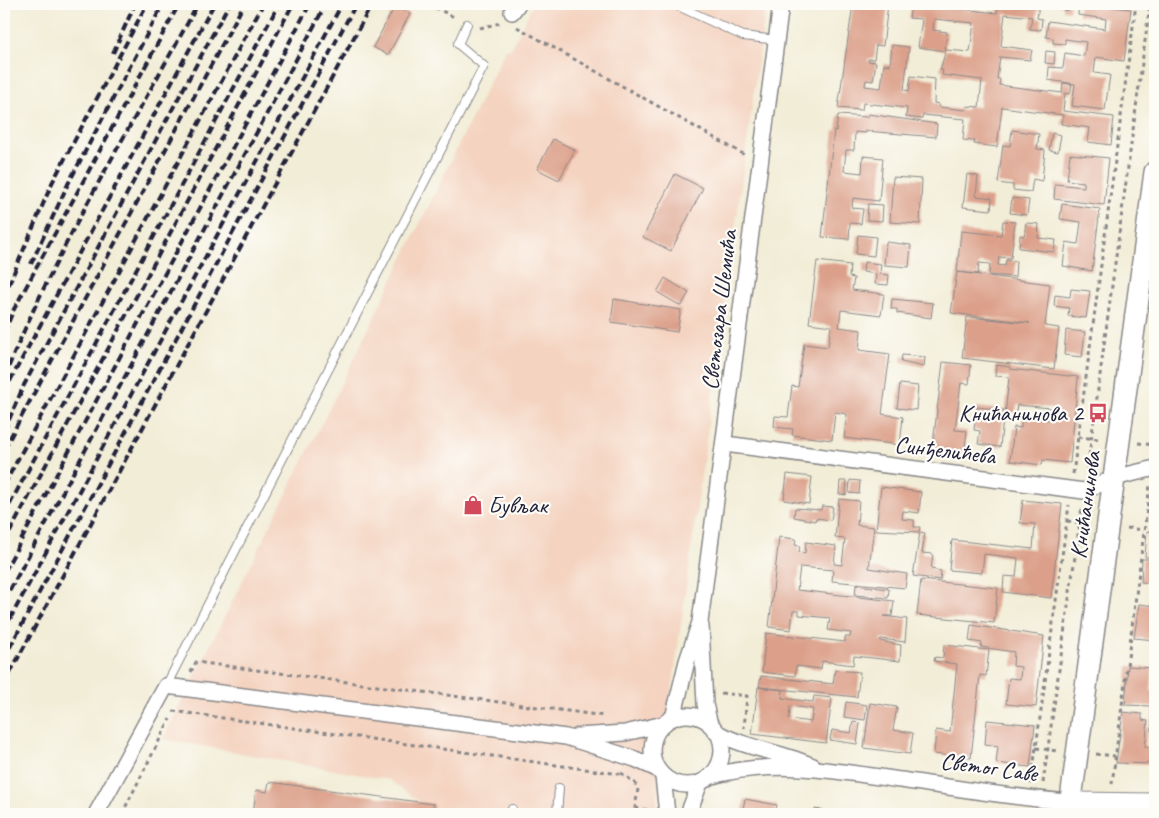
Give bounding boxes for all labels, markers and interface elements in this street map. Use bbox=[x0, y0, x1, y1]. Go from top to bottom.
street label: Светозара Шемића bbox=[694, 227, 744, 392]
place label: Книћанинова 2 bbox=[958, 398, 1085, 428]
bus stop icon: Книћанинова 2 bbox=[1087, 402, 1109, 424]
street label: Синђелићева bbox=[893, 429, 998, 471]
street label: Книћанинова bbox=[1063, 448, 1108, 561]
place label: Бувљак bbox=[488, 490, 549, 520]
shop icon: Бувљак bbox=[462, 494, 484, 516]
street label: Светог Саве bbox=[939, 745, 1041, 789]

